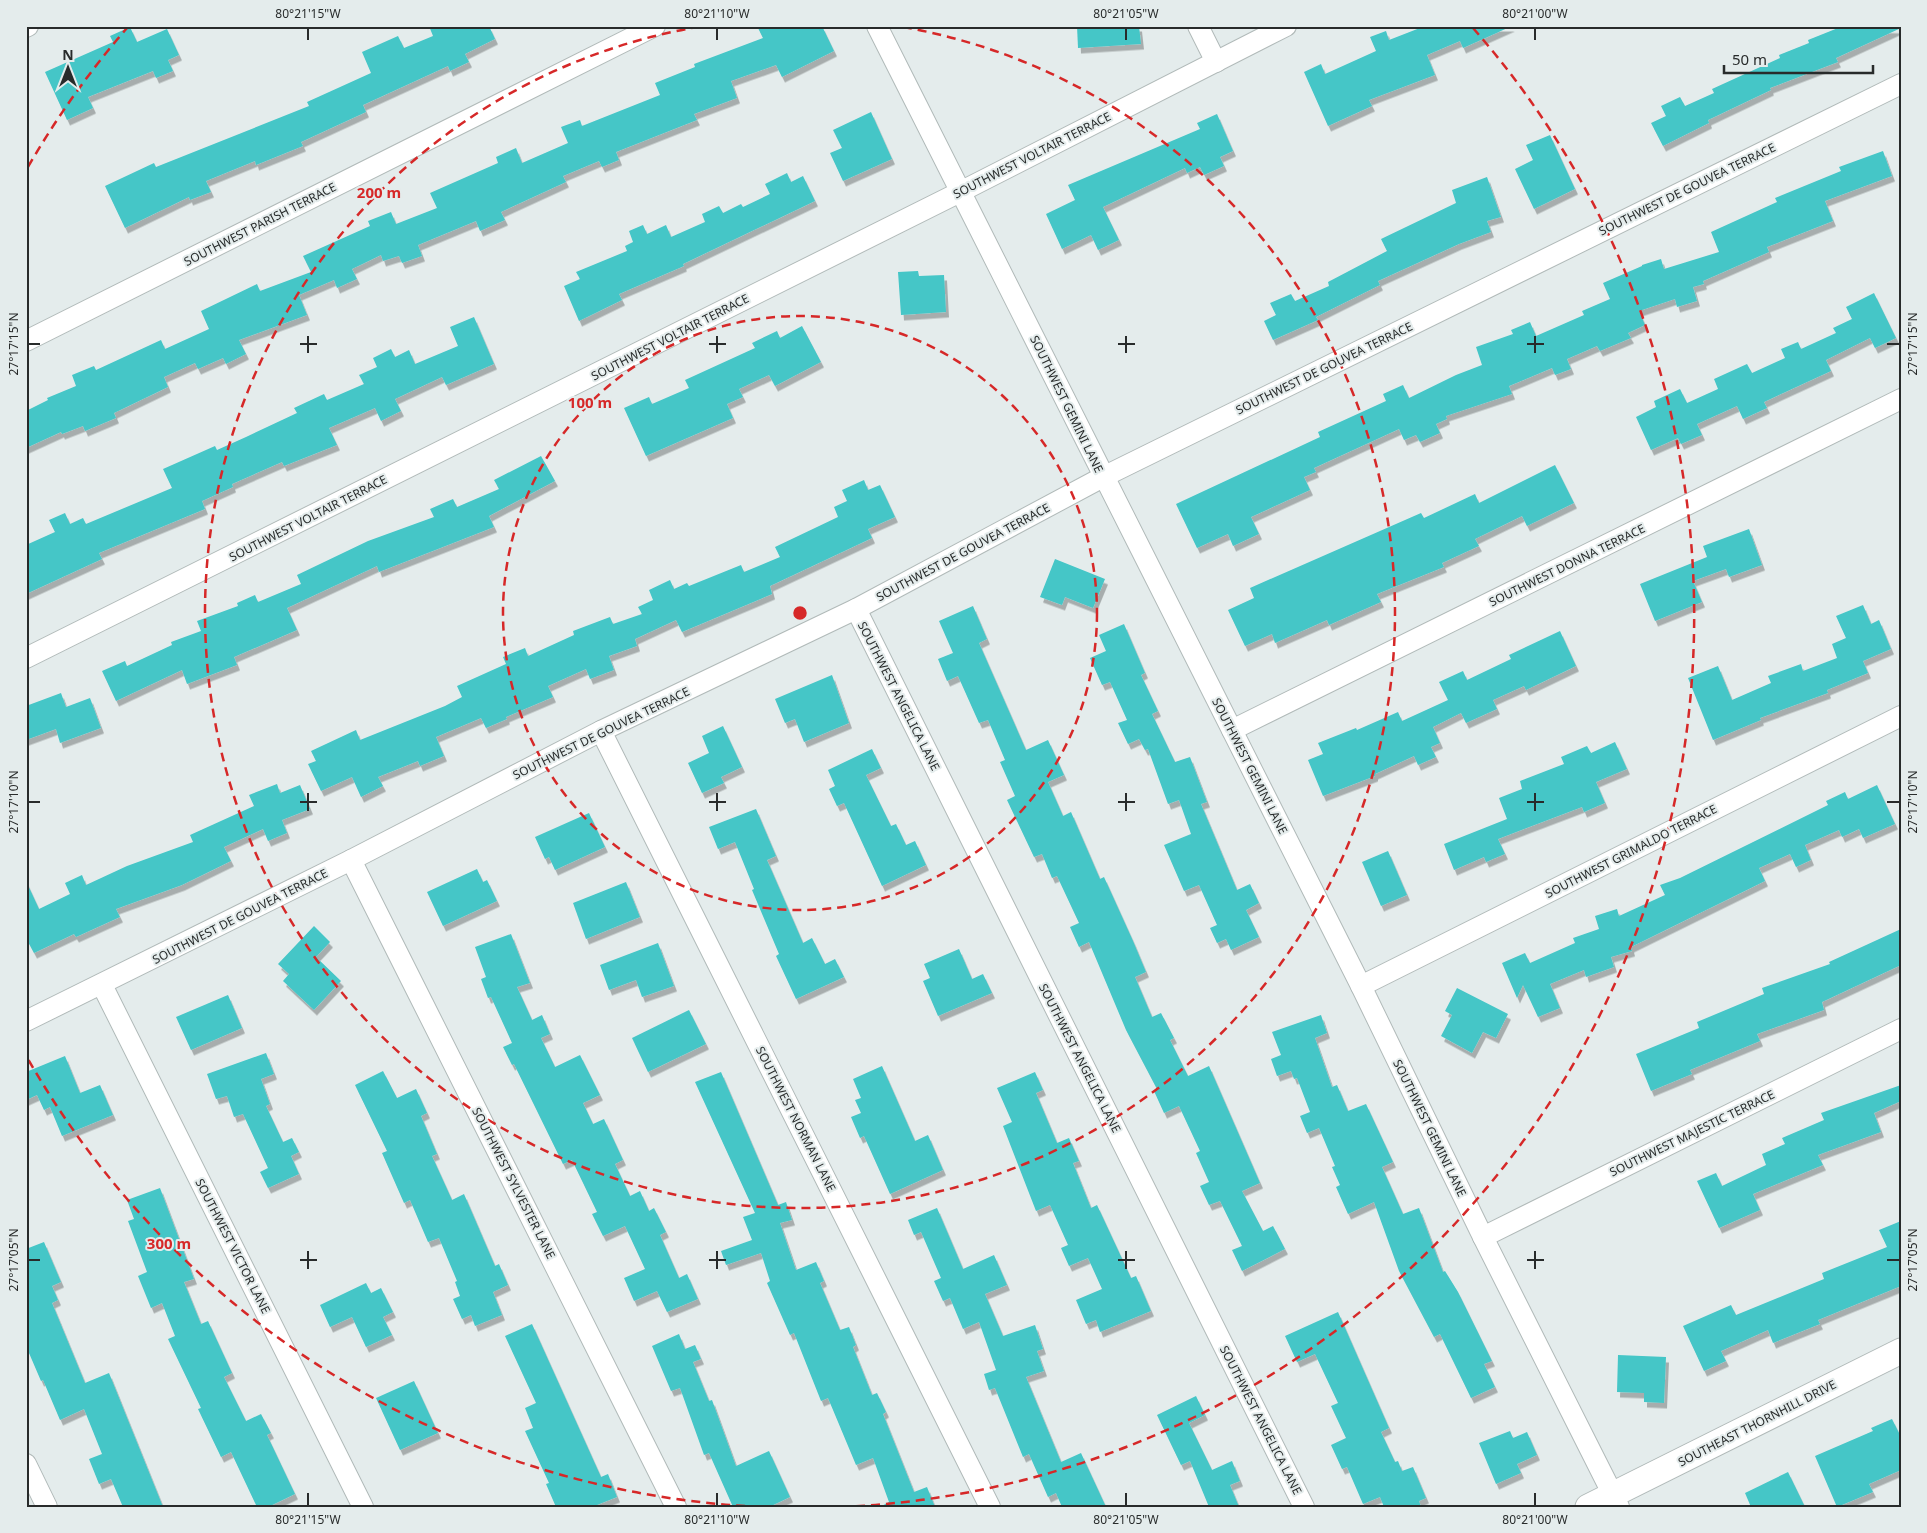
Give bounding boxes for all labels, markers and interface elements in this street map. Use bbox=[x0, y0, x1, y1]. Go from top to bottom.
text: 80°21'15"W bbox=[275, 5, 341, 22]
text: 80°21'10"W bbox=[684, 5, 750, 22]
text: 80°21'05"W bbox=[1093, 5, 1159, 22]
text: 80°21'00"W bbox=[1502, 5, 1568, 22]
north arrow bbox=[42, 42, 92, 92]
scale bar bbox=[1724, 42, 1873, 74]
text: N bbox=[62, 45, 74, 64]
text: 50 m bbox=[1732, 49, 1767, 69]
street label: SOUTHWEST VOLTAIR TERRACE bbox=[950, 108, 1114, 202]
street label: SOUTHWEST DE GOUVEA TERRACE bbox=[1596, 139, 1778, 239]
street label: SOUTHWEST PARISH TERRACE bbox=[181, 178, 339, 270]
text: 200 m bbox=[357, 182, 401, 202]
street label: SOUTHWEST VOLTAIR TERRACE bbox=[588, 290, 752, 384]
text: 27°17'15"N bbox=[5, 312, 22, 376]
text: 27°17'15"N bbox=[1904, 312, 1921, 376]
street label: SOUTHWEST DE GOUVEA TERRACE bbox=[1233, 318, 1415, 418]
street label: SOUTHWEST GEMINI LANE bbox=[1026, 332, 1108, 476]
text: 100 m bbox=[568, 392, 612, 412]
street label: SOUTHWEST VOLTAIR TERRACE bbox=[226, 471, 390, 565]
street label: SOUTHWEST DE GOUVEA TERRACE bbox=[873, 499, 1053, 605]
street label: SOUTHWEST DONNA TERRACE bbox=[1486, 520, 1648, 610]
centre of rings bbox=[791, 604, 809, 622]
street label: SOUTHWEST ANGELICA LANE bbox=[854, 619, 944, 773]
street label: SOUTHWEST DE GOUVEA TERRACE bbox=[510, 683, 692, 783]
street label: SOUTHWEST GEMINI LANE bbox=[1208, 695, 1292, 837]
text: 27°17'10"N bbox=[5, 770, 22, 834]
text: 27°17'10"N bbox=[1904, 770, 1921, 834]
street label: SOUTHWEST GRIMALDO TERRACE bbox=[1542, 800, 1720, 902]
street label: SOUTHWEST DE GOUVEA TERRACE bbox=[149, 864, 331, 968]
street label: SOUTHWEST ANGELICA LANE bbox=[1035, 981, 1125, 1135]
street label: SOUTHWEST NORMAN LANE bbox=[752, 1043, 840, 1195]
street label: SOUTHWEST GEMINI LANE bbox=[1389, 1056, 1471, 1200]
street label: SOUTHWEST MAJESTIC TERRACE bbox=[1607, 1086, 1777, 1180]
street label: SOUTHWEST SYLVESTER LANE bbox=[468, 1104, 560, 1262]
street label: SOUTHWEST VICTOR LANE bbox=[191, 1176, 275, 1316]
text: 27°17'05"N bbox=[5, 1228, 22, 1292]
text: 27°17'05"N bbox=[1904, 1228, 1921, 1292]
text: 300 m bbox=[147, 1233, 191, 1253]
street label: SOUTHWEST ANGELICA LANE bbox=[1216, 1343, 1306, 1497]
street label: SOUTHEAST THORNHILL DRIVE bbox=[1675, 1376, 1839, 1470]
text: 80°21'15"W bbox=[275, 1511, 341, 1528]
text: 80°21'10"W bbox=[684, 1511, 750, 1528]
text: 80°21'05"W bbox=[1093, 1511, 1159, 1528]
text: 80°21'00"W bbox=[1502, 1511, 1568, 1528]

